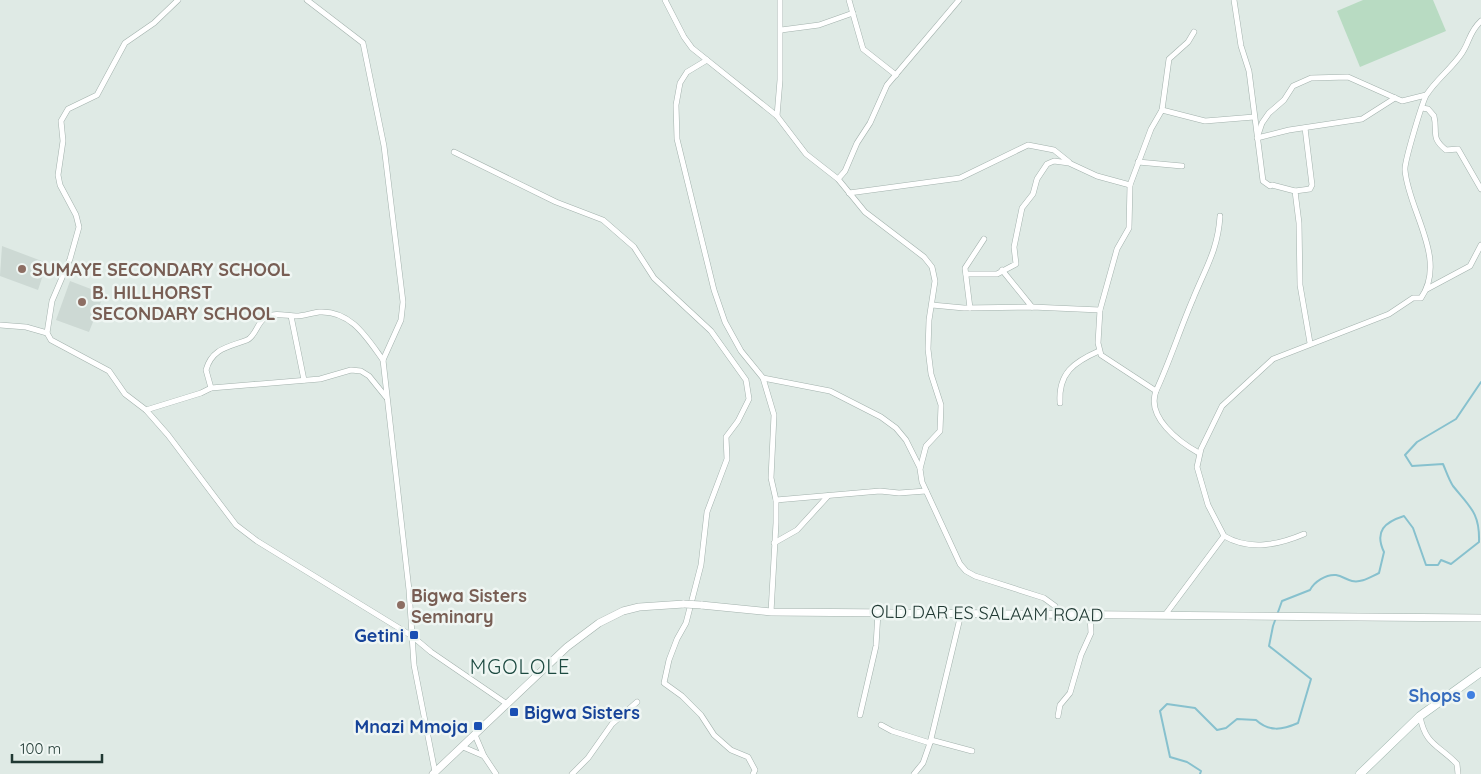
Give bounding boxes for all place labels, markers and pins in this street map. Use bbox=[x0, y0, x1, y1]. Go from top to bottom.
place label: SUMAYE SECONDARY SCHOOL bbox=[32, 258, 291, 281]
marker: SUMAYE SECONDARY SCHOOL bbox=[16, 263, 28, 275]
place label: B. HILLHORST SECONDARY SCHOOL bbox=[92, 281, 276, 325]
marker: B. HILLHORST SECONDARY SCHOOL bbox=[76, 296, 88, 308]
place label: Bigwa Sisters Seminary bbox=[411, 584, 527, 628]
marker: Bigwa Sisters Seminary bbox=[395, 599, 407, 611]
place label: Getini bbox=[354, 624, 404, 647]
marker: Getini bbox=[408, 629, 420, 641]
place label: Shops bbox=[1408, 684, 1461, 707]
marker: Shops bbox=[1465, 689, 1477, 701]
place label: Bigwa Sisters bbox=[524, 701, 640, 724]
marker: Bigwa Sisters bbox=[508, 706, 520, 718]
place label: Mnazi Mmoja bbox=[354, 715, 468, 738]
marker: Mnazi Mmoja bbox=[472, 720, 484, 732]

